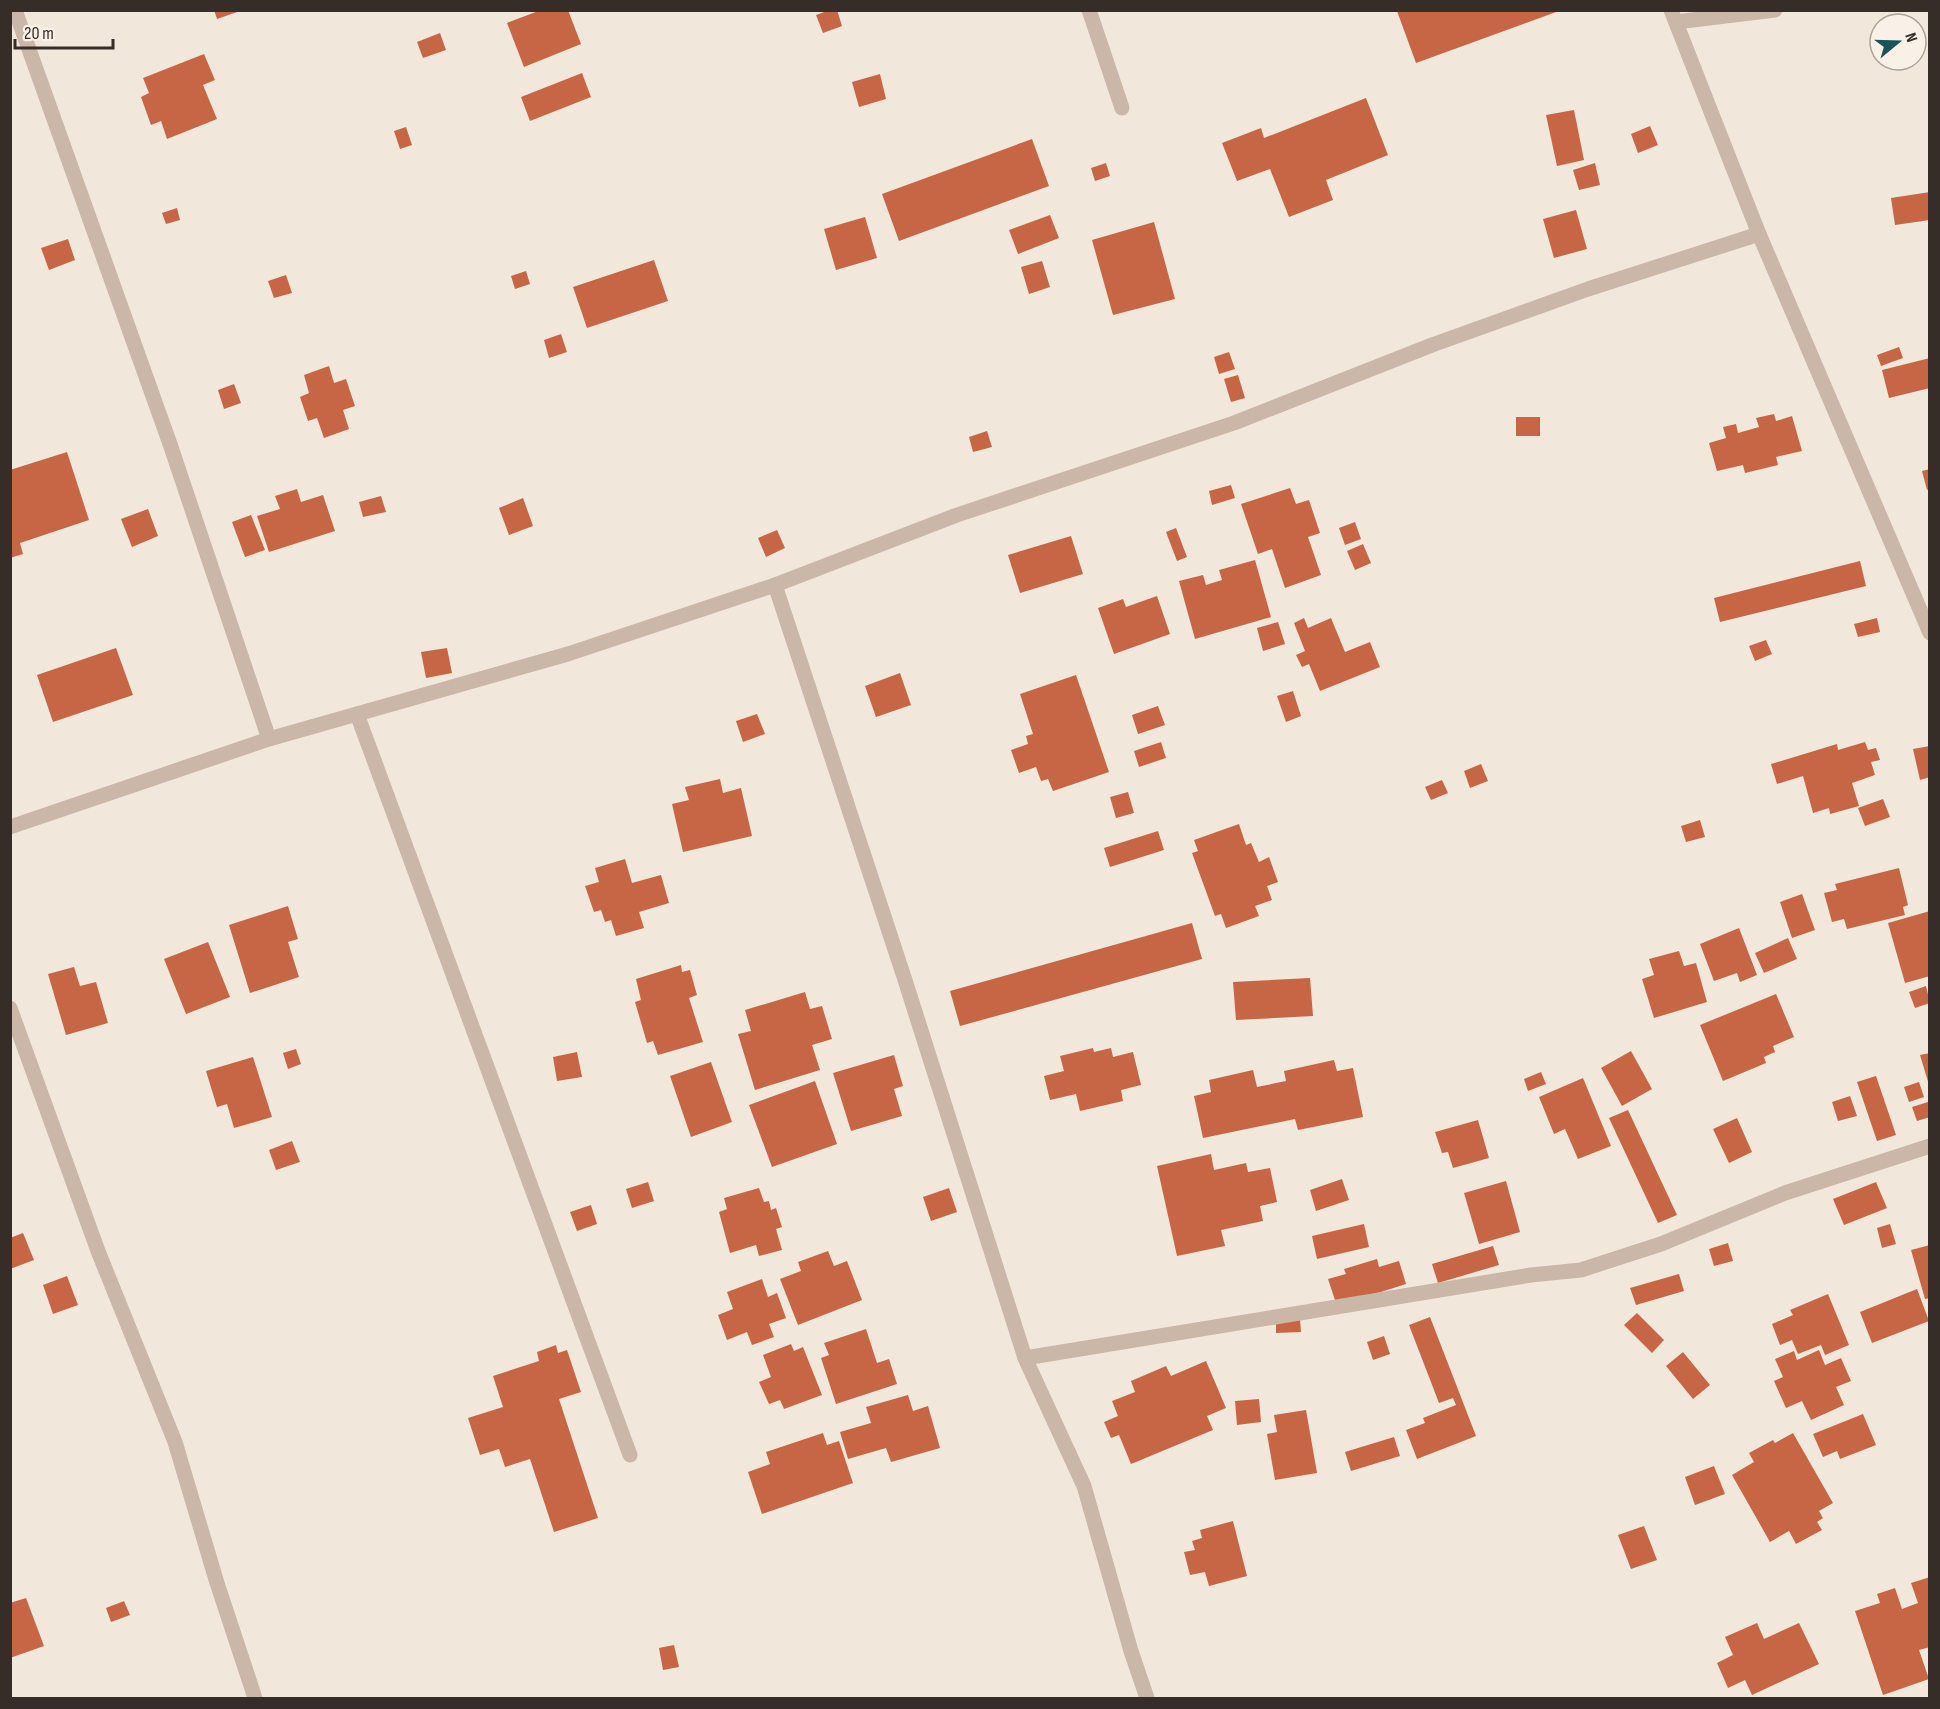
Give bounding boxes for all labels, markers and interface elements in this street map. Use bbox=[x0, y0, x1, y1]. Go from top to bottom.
scale bar bbox=[15, 12, 112, 50]
north arrow bbox=[1868, 12, 1928, 72]
text: 20 m bbox=[24, 23, 54, 44]
text: N bbox=[1900, 30, 1921, 45]

